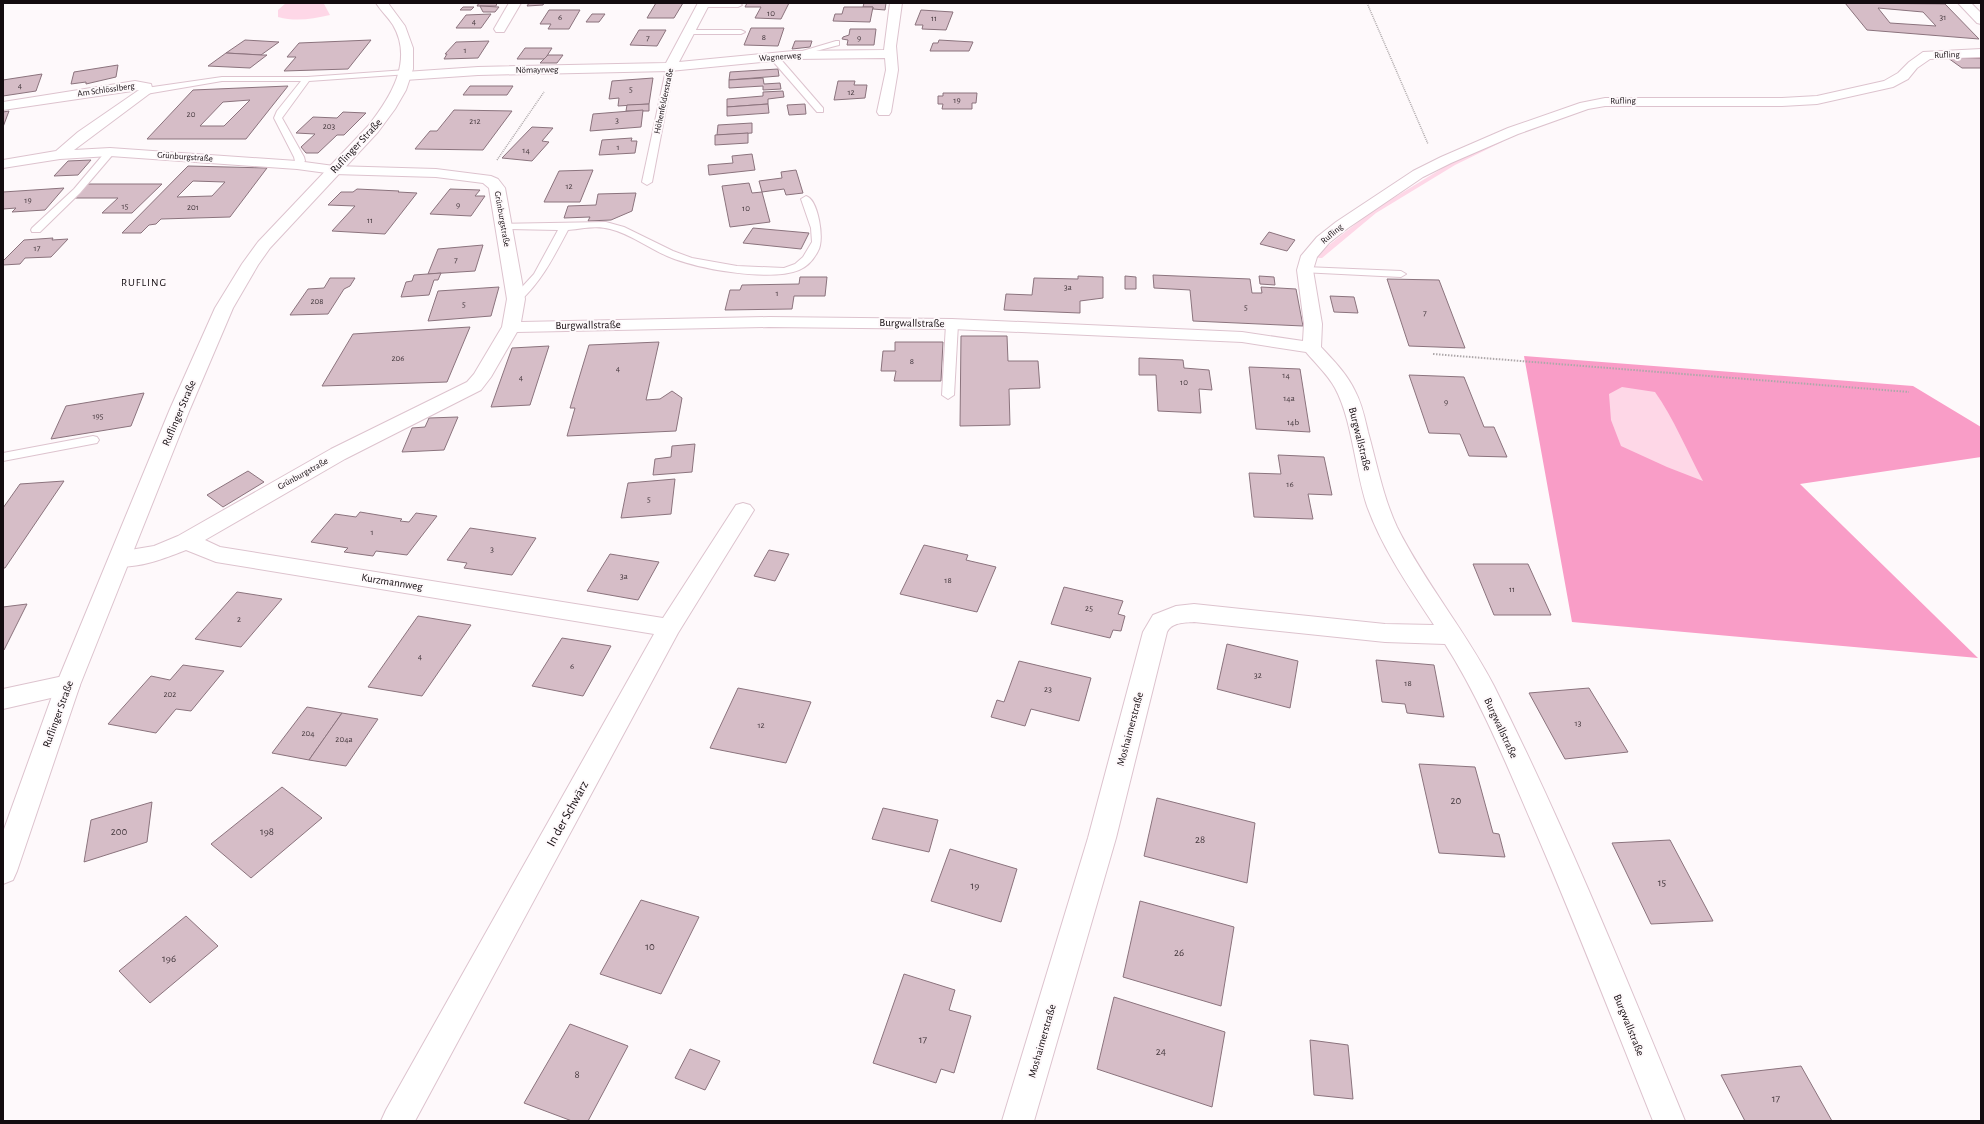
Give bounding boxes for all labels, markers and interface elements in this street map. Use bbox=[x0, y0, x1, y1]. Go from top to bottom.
house number: 10 bbox=[767, 9, 775, 18]
house number: 6 bbox=[558, 13, 562, 22]
house number: 31 bbox=[1940, 13, 1946, 22]
house number: 11 bbox=[931, 14, 937, 23]
house number: 4 bbox=[472, 17, 477, 26]
house number: 8 bbox=[762, 33, 766, 42]
house number: 7 bbox=[646, 34, 650, 43]
house number: 9 bbox=[857, 34, 861, 43]
house number: 1 bbox=[463, 46, 467, 55]
street label: Rufling bbox=[1934, 50, 1961, 60]
street label: Wagnerweg bbox=[759, 51, 802, 63]
street label: Nömayrweg bbox=[516, 65, 559, 75]
street label: Höhenfelderstraße bbox=[653, 67, 675, 135]
house number: 4 bbox=[18, 81, 23, 90]
street label: Am Schlösslberg bbox=[77, 81, 136, 98]
house number: 5 bbox=[629, 85, 633, 94]
house number: 12 bbox=[847, 88, 855, 97]
house number: 19 bbox=[953, 96, 961, 105]
street label: Rufling bbox=[1610, 96, 1637, 106]
house number: 20 bbox=[187, 110, 196, 119]
house number: 3 bbox=[615, 116, 619, 125]
street label: Ruflinger Straße bbox=[328, 117, 384, 175]
house number: 212 bbox=[469, 117, 481, 126]
house number: 203 bbox=[323, 122, 336, 131]
house number: 1 bbox=[616, 143, 620, 152]
house number: 14 bbox=[522, 146, 530, 155]
street label: Grünburgstraße bbox=[157, 151, 213, 163]
house number: 12 bbox=[565, 182, 573, 191]
street label: Grünburgstraße bbox=[493, 191, 511, 247]
house number: 19 bbox=[24, 196, 32, 205]
house number: 9 bbox=[456, 201, 460, 210]
house number: 15 bbox=[122, 202, 129, 211]
house number: 201 bbox=[187, 203, 199, 212]
house number: 10 bbox=[742, 204, 750, 213]
house number: 11 bbox=[367, 216, 373, 225]
street label: Rufling bbox=[1319, 222, 1345, 246]
house number: 17 bbox=[34, 244, 41, 253]
house number: 7 bbox=[454, 256, 458, 265]
district label: RUFLING bbox=[121, 277, 167, 288]
house number: 3a bbox=[1064, 283, 1072, 292]
house number: 1 bbox=[775, 289, 779, 298]
house number: 208 bbox=[310, 297, 324, 306]
house number: 5 bbox=[462, 300, 466, 309]
house number: 5 bbox=[1244, 303, 1248, 312]
house number: 7 bbox=[1423, 309, 1427, 318]
street label: Burgwallstraße bbox=[879, 317, 945, 329]
street label: Burgwallstraße bbox=[555, 319, 621, 331]
house number: 206 bbox=[391, 354, 405, 363]
house number: 8 bbox=[910, 357, 914, 366]
house number: 4 bbox=[616, 364, 621, 373]
house number: 14 bbox=[1282, 371, 1290, 380]
house number: 4 bbox=[519, 373, 524, 382]
house number: 10 bbox=[1180, 378, 1188, 387]
street label: Ruflinger Straße bbox=[160, 379, 198, 447]
house number: 14a bbox=[1283, 394, 1295, 403]
house number: 9 bbox=[1444, 398, 1448, 407]
street label: Burgwallstraße bbox=[1347, 406, 1373, 472]
house number: 195 bbox=[92, 412, 104, 421]
house number: 14b bbox=[1287, 418, 1299, 427]
street label: Grünburgstraße bbox=[276, 456, 330, 492]
house number: 16 bbox=[1286, 480, 1294, 489]
house number: 5 bbox=[647, 495, 651, 504]
house number: 1 bbox=[370, 528, 374, 537]
house number: 3 bbox=[490, 545, 494, 554]
street label: Kurzmannweg bbox=[361, 572, 424, 592]
house number: 3a bbox=[620, 572, 628, 581]
house number: 18 bbox=[944, 576, 952, 585]
house number: 11 bbox=[1509, 585, 1515, 594]
house number: 25 bbox=[1085, 604, 1093, 613]
house number: 2 bbox=[237, 615, 241, 624]
house number: 4 bbox=[418, 652, 423, 661]
house number: 6 bbox=[570, 662, 574, 671]
house number: 32 bbox=[1254, 671, 1262, 680]
street label: Ruflinger Straße bbox=[41, 679, 75, 749]
house number: 18 bbox=[1404, 679, 1412, 688]
house number: 23 bbox=[1044, 685, 1052, 694]
house number: 202 bbox=[164, 690, 176, 699]
street label: Moshaimerstraße bbox=[1115, 691, 1145, 767]
street label: Burgwallstraße bbox=[1482, 696, 1520, 760]
house number: 13 bbox=[1575, 719, 1582, 728]
house number: 12 bbox=[757, 721, 765, 730]
house number: 204 bbox=[301, 729, 315, 738]
house number: 204a bbox=[335, 735, 353, 744]
street label: In der Schwärz bbox=[545, 779, 591, 849]
house number: 20 bbox=[1451, 795, 1462, 806]
house number: 200 bbox=[111, 826, 128, 837]
house number: 198 bbox=[260, 826, 274, 837]
house number: 28 bbox=[1195, 834, 1205, 845]
house number: 15 bbox=[1658, 877, 1667, 888]
house number: 19 bbox=[971, 880, 979, 891]
house number: 10 bbox=[645, 941, 655, 952]
house number: 26 bbox=[1174, 947, 1184, 958]
house number: 196 bbox=[162, 953, 176, 964]
street label: Burgwallstraße bbox=[1612, 993, 1646, 1057]
street label: Moshaimerstraße bbox=[1026, 1003, 1058, 1079]
house number: 17 bbox=[919, 1034, 928, 1045]
house number: 24 bbox=[1156, 1046, 1166, 1057]
house number: 8 bbox=[574, 1069, 580, 1080]
house number: 17 bbox=[1772, 1093, 1781, 1104]

